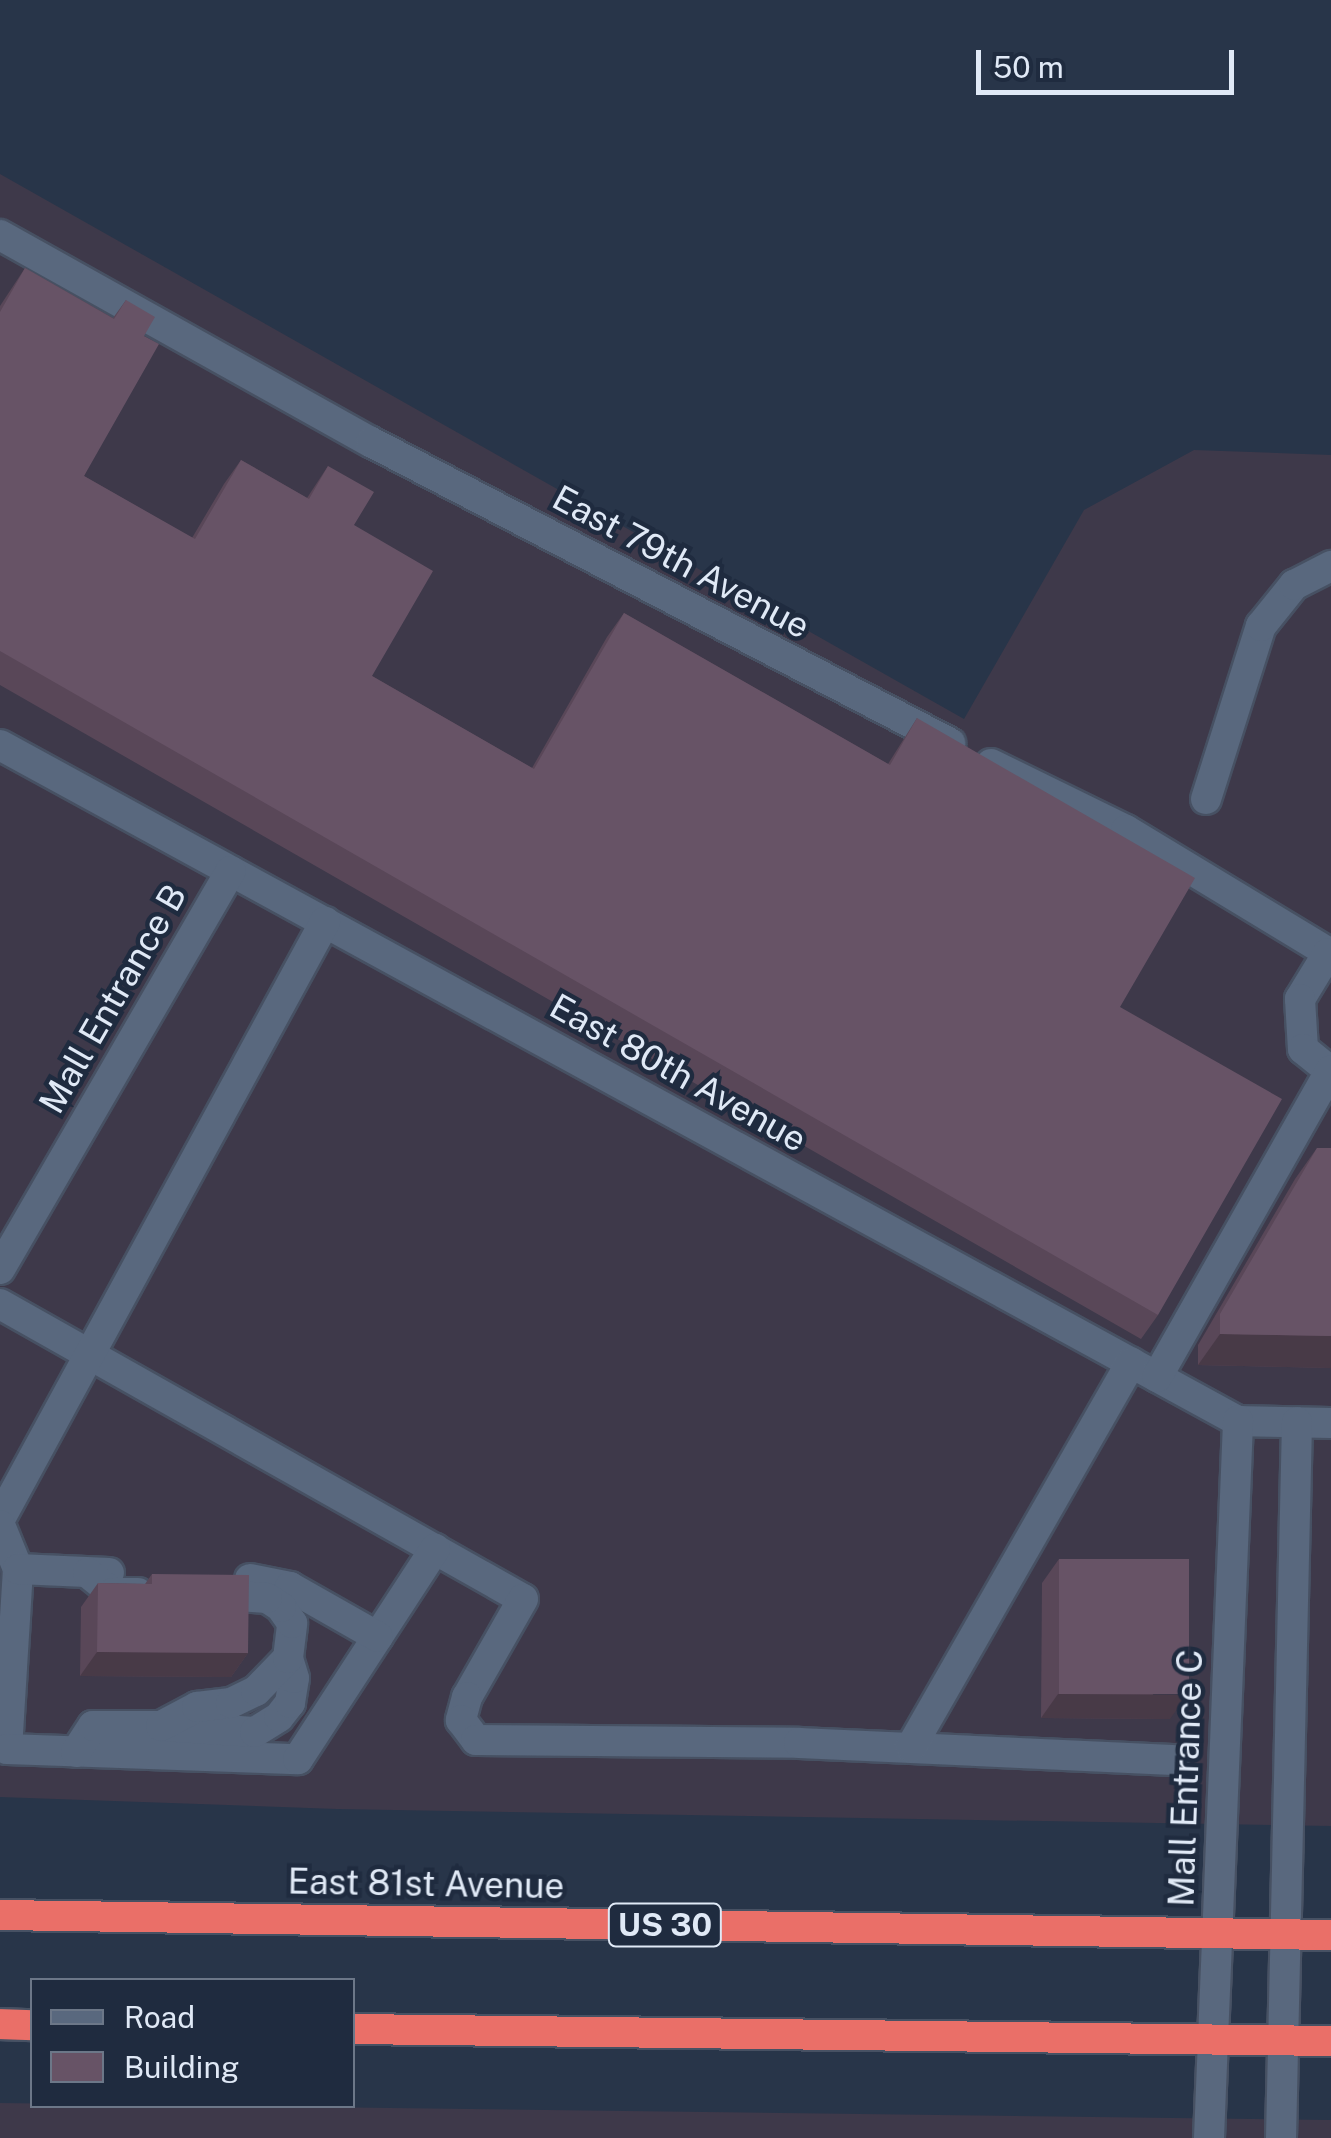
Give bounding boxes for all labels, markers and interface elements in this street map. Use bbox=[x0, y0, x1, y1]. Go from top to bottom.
scale bar bbox=[981, 30, 1238, 92]
text: 50 m bbox=[993, 49, 1064, 85]
street label: East 79th Avenue bbox=[545, 477, 817, 647]
street label: Mall Entrance B bbox=[31, 877, 195, 1121]
street label: East 80th Avenue bbox=[543, 985, 813, 1161]
street label: Mall Entrance C bbox=[1161, 1649, 1211, 1907]
street label: East 81st Avenue bbox=[287, 1861, 565, 1907]
road number: US 30 bbox=[608, 1898, 722, 1952]
legend bbox=[30, 1978, 355, 2108]
text: Road bbox=[124, 1999, 195, 2035]
text: Building bbox=[124, 2049, 239, 2085]

